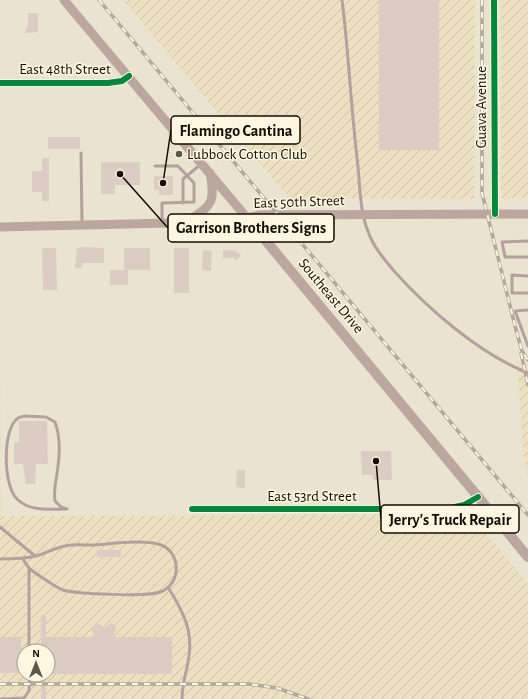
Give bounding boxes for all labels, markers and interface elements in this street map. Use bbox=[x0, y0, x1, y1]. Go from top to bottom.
street label: East 48th Street bbox=[19, 62, 111, 77]
street label: Guava Avenue bbox=[474, 66, 489, 148]
callout: Flamingo Cantina bbox=[171, 116, 300, 144]
text: Flamingo Cantina bbox=[179, 123, 293, 139]
place label: Lubbock Cotton Club bbox=[187, 147, 308, 162]
marker: Lubbock Cotton Club bbox=[174, 149, 184, 159]
street label: East 50th Street bbox=[253, 193, 345, 211]
callout: Garrison Brothers Signs bbox=[168, 214, 334, 242]
text: Garrison Brothers Signs bbox=[176, 220, 326, 236]
street label: Southeast Drive bbox=[296, 256, 366, 336]
street label: East 53rd Street bbox=[267, 489, 357, 504]
callout: Jerry's Truck Repair bbox=[381, 505, 519, 533]
text: Jerry's Truck Repair bbox=[389, 512, 512, 529]
north arrow bbox=[16, 643, 56, 683]
text: N bbox=[32, 648, 40, 659]

